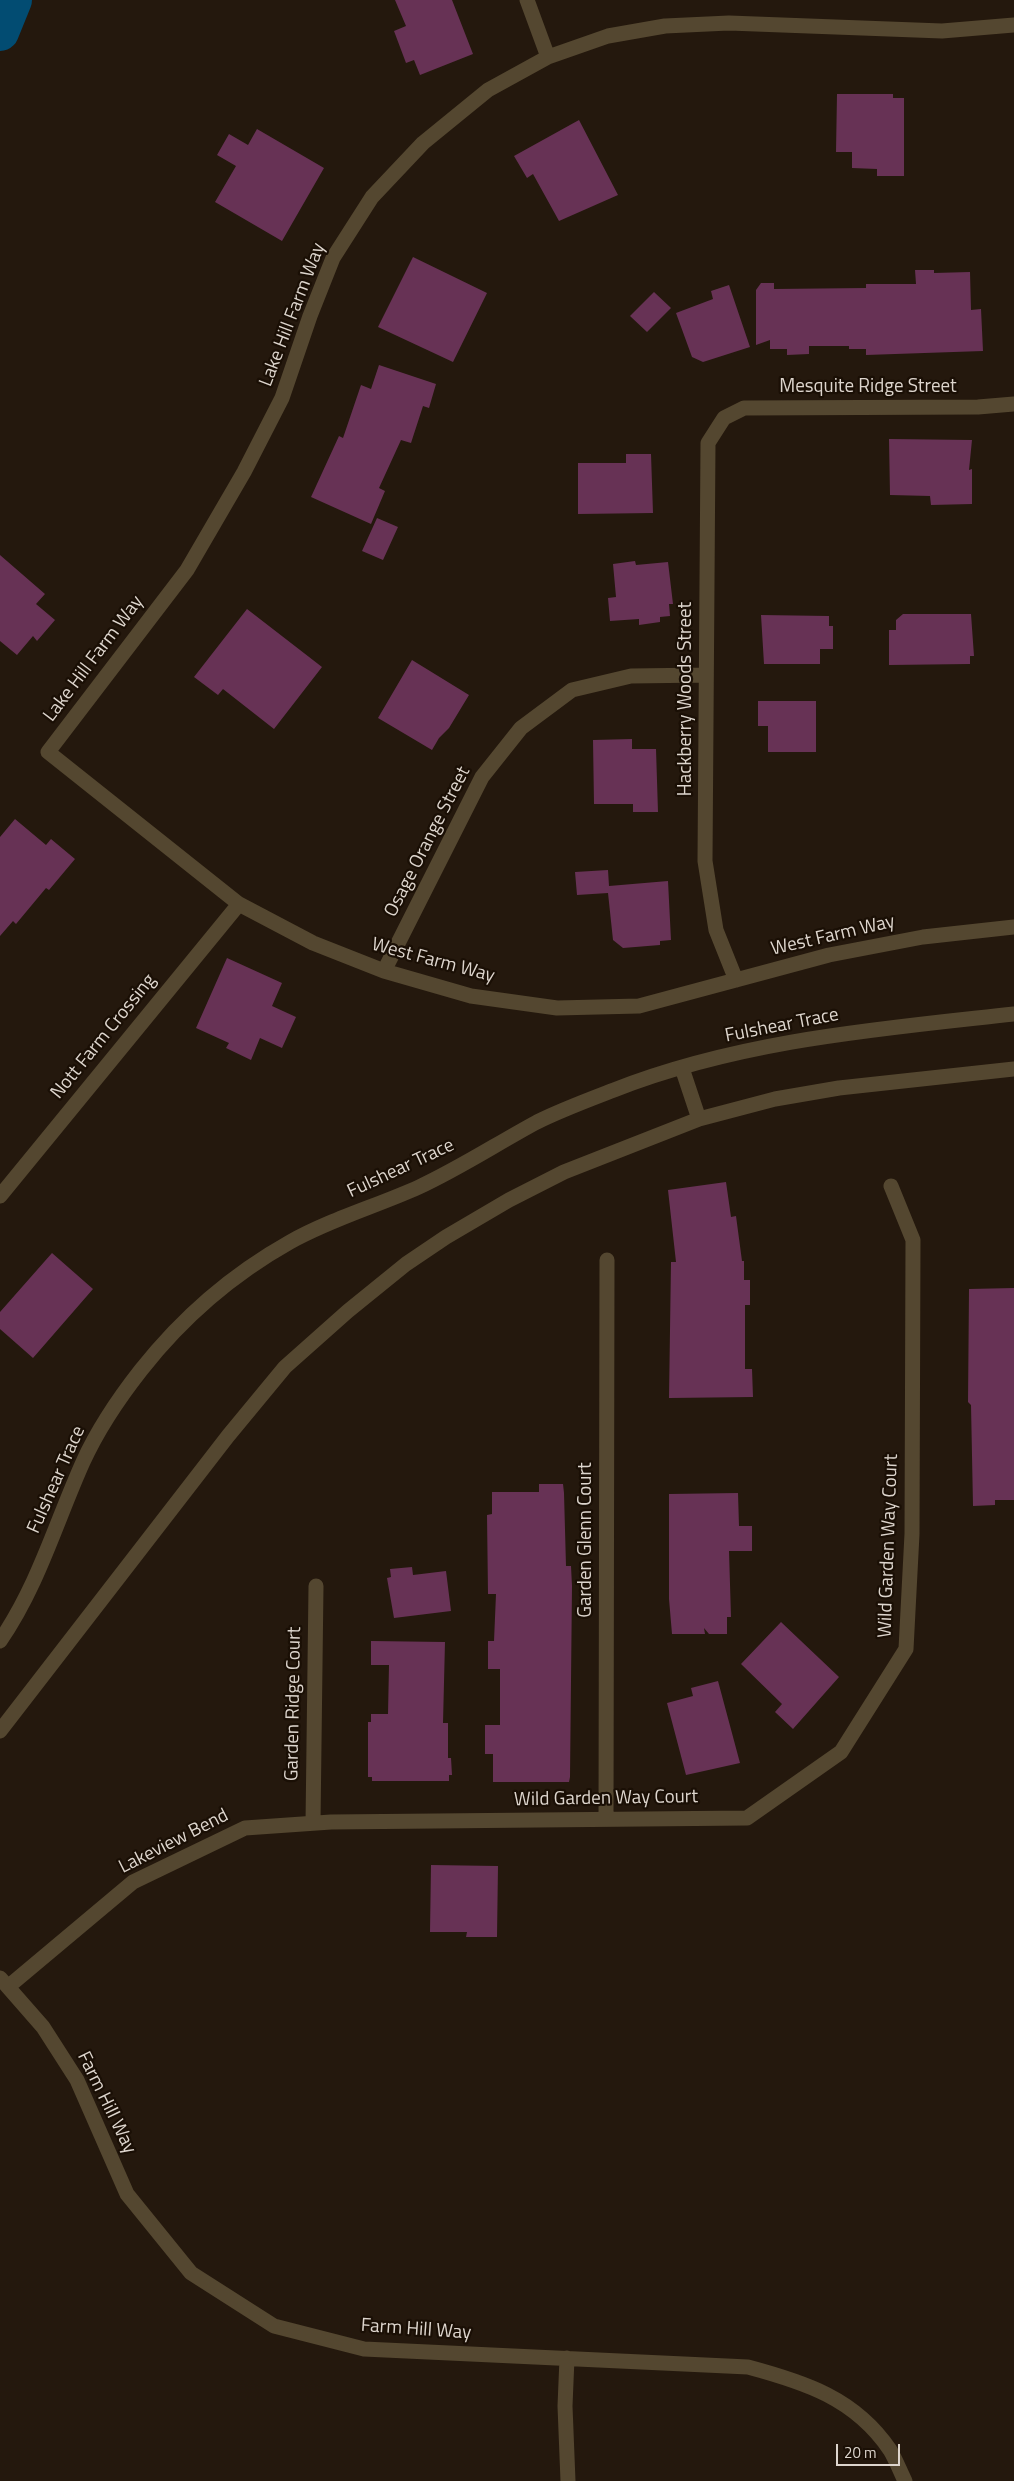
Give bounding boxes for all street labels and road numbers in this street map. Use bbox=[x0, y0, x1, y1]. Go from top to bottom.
street label: Lake Hill Farm Way bbox=[255, 240, 331, 390]
street label: Mesquite Ridge Street bbox=[779, 376, 957, 398]
street label: Lake Hill Farm Way bbox=[39, 591, 149, 727]
street label: Hackberry Woods Street bbox=[675, 602, 697, 796]
street label: Osage Orange Street bbox=[380, 763, 476, 921]
street label: West Farm Way bbox=[769, 911, 897, 961]
street label: West Farm Way bbox=[369, 934, 497, 988]
street label: Nott Farm Crossing bbox=[47, 970, 161, 1104]
street label: Fulshear Trace bbox=[723, 1004, 841, 1048]
street label: Fulshear Trace bbox=[344, 1134, 458, 1204]
street label: Fulshear Trace bbox=[23, 1423, 91, 1537]
street label: Wild Garden Way Court bbox=[874, 1454, 904, 1638]
street label: Garden Glenn Court bbox=[575, 1462, 597, 1618]
street label: Garden Ridge Court bbox=[281, 1627, 307, 1781]
street label: Wild Garden Way Court bbox=[514, 1786, 698, 1812]
street label: Lakeview Bend bbox=[115, 1805, 233, 1879]
street label: Farm Hill Way bbox=[72, 2048, 140, 2158]
street label: Farm Hill Way bbox=[360, 2315, 472, 2345]

